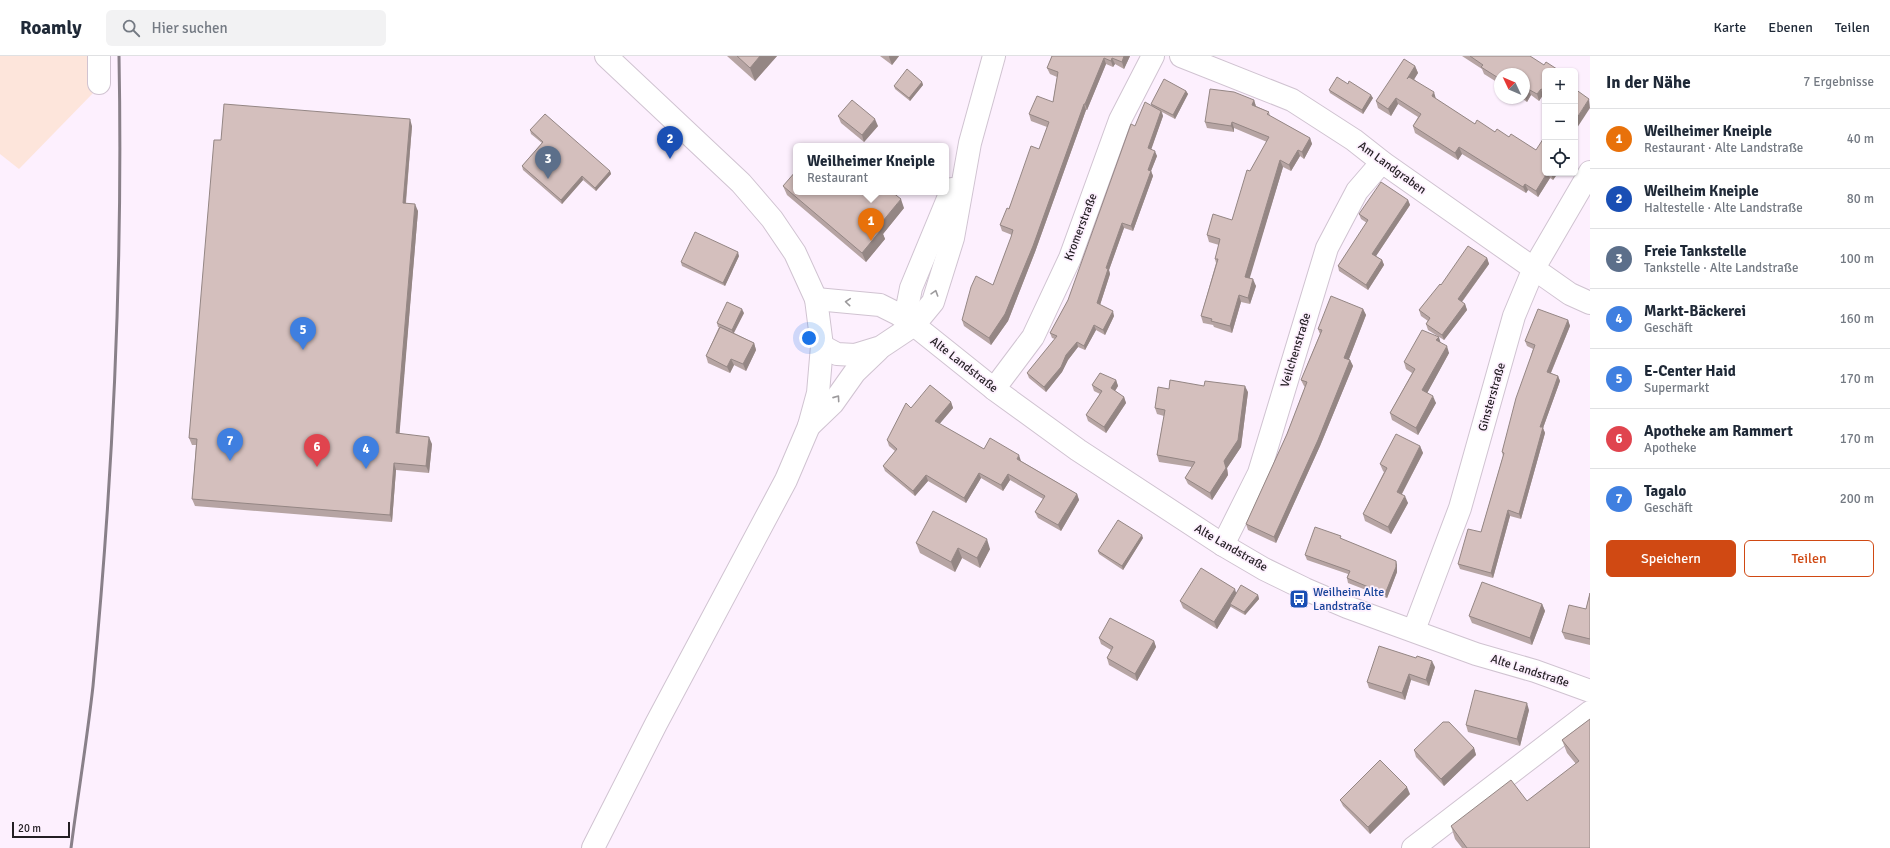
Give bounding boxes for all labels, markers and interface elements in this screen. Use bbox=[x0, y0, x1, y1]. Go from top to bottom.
search box bbox=[106, 10, 386, 46]
text: Roamly bbox=[20, 16, 82, 40]
icon: search bbox=[120, 17, 142, 39]
text: Hier suchen bbox=[152, 19, 228, 37]
text: Karte bbox=[1714, 19, 1746, 36]
text: Ebenen bbox=[1768, 19, 1813, 36]
text: Teilen bbox=[1835, 19, 1870, 36]
north arrow bbox=[1494, 68, 1530, 104]
map controls bbox=[1542, 68, 1578, 176]
button: + bbox=[1542, 68, 1578, 104]
text: In der Nähe bbox=[1606, 72, 1691, 93]
text: 7 Ergebnisse bbox=[1803, 74, 1874, 90]
button: − bbox=[1542, 104, 1578, 140]
text: Weilheimer Kneiple bbox=[1644, 122, 1772, 140]
pin: 2 bbox=[657, 126, 683, 159]
text: 1 bbox=[1615, 131, 1623, 147]
text: 40 m bbox=[1847, 131, 1874, 147]
street label: Am Landgraben bbox=[1355, 138, 1429, 198]
button: locate bbox=[1542, 140, 1578, 176]
text: Restaurant · Alte Landstraße bbox=[1644, 140, 1803, 156]
popup bbox=[793, 143, 949, 195]
pin: 3 bbox=[535, 146, 561, 179]
text: Weilheimer Kneiple bbox=[807, 152, 935, 170]
text: Restaurant bbox=[807, 170, 868, 186]
text: Weilheim Kneiple bbox=[1644, 182, 1759, 200]
street label: Kromerstraße bbox=[1061, 191, 1101, 263]
text: 2 bbox=[1615, 191, 1623, 207]
text: 80 m bbox=[1847, 191, 1874, 207]
text: Haltestelle · Alte Landstraße bbox=[1644, 200, 1803, 216]
pin: 1 bbox=[858, 208, 884, 241]
text: Freie Tankstelle bbox=[1644, 242, 1747, 260]
text: 3 bbox=[1615, 251, 1623, 267]
text: 100 m bbox=[1840, 251, 1874, 267]
text: Tankstelle · Alte Landstraße bbox=[1644, 260, 1798, 276]
one-way arrow bbox=[931, 289, 939, 296]
one-way arrow bbox=[845, 298, 851, 307]
text: Markt-Bäckerei bbox=[1644, 302, 1746, 320]
street label: Veilchenstraße bbox=[1278, 311, 1314, 389]
text: 4 bbox=[1615, 311, 1623, 327]
text: 160 m bbox=[1840, 311, 1874, 327]
pin: 5 bbox=[290, 317, 316, 350]
text: Geschäft bbox=[1644, 320, 1693, 336]
your location bbox=[799, 328, 819, 348]
street label: Alte Landstraße bbox=[927, 334, 1001, 396]
street label: Ginsterstraße bbox=[1475, 361, 1509, 433]
text: E-Center Haid bbox=[1644, 362, 1736, 380]
text: 5 bbox=[1615, 371, 1623, 387]
text: 170 m bbox=[1840, 371, 1874, 387]
text: Supermarkt bbox=[1644, 380, 1709, 396]
one-way arrow bbox=[832, 396, 839, 403]
text: Apotheke am Rammert bbox=[1644, 422, 1793, 440]
pin: 7 bbox=[217, 428, 243, 461]
text: 6 bbox=[1615, 431, 1623, 447]
text: 170 m bbox=[1840, 431, 1874, 447]
pin: 6 bbox=[304, 434, 330, 467]
pin: 4 bbox=[353, 436, 379, 469]
text: Apotheke bbox=[1644, 440, 1696, 456]
text: Tagalo bbox=[1644, 482, 1686, 500]
text: 7 bbox=[1615, 491, 1623, 507]
text: 200 m bbox=[1840, 491, 1874, 507]
text: Geschäft bbox=[1644, 500, 1693, 516]
street label: Alte Landstraße bbox=[1192, 521, 1270, 575]
button: Speichern bbox=[1606, 540, 1736, 577]
button: Teilen bbox=[1744, 540, 1874, 577]
place label: Weilheim Alte Landstraße bbox=[1313, 585, 1384, 614]
bus stop icon: Weilheim Alte Landstraße bbox=[1288, 588, 1310, 610]
street label: Alte Landstraße bbox=[1489, 651, 1571, 691]
scale bar bbox=[12, 820, 70, 839]
text: 20 m bbox=[18, 822, 41, 835]

